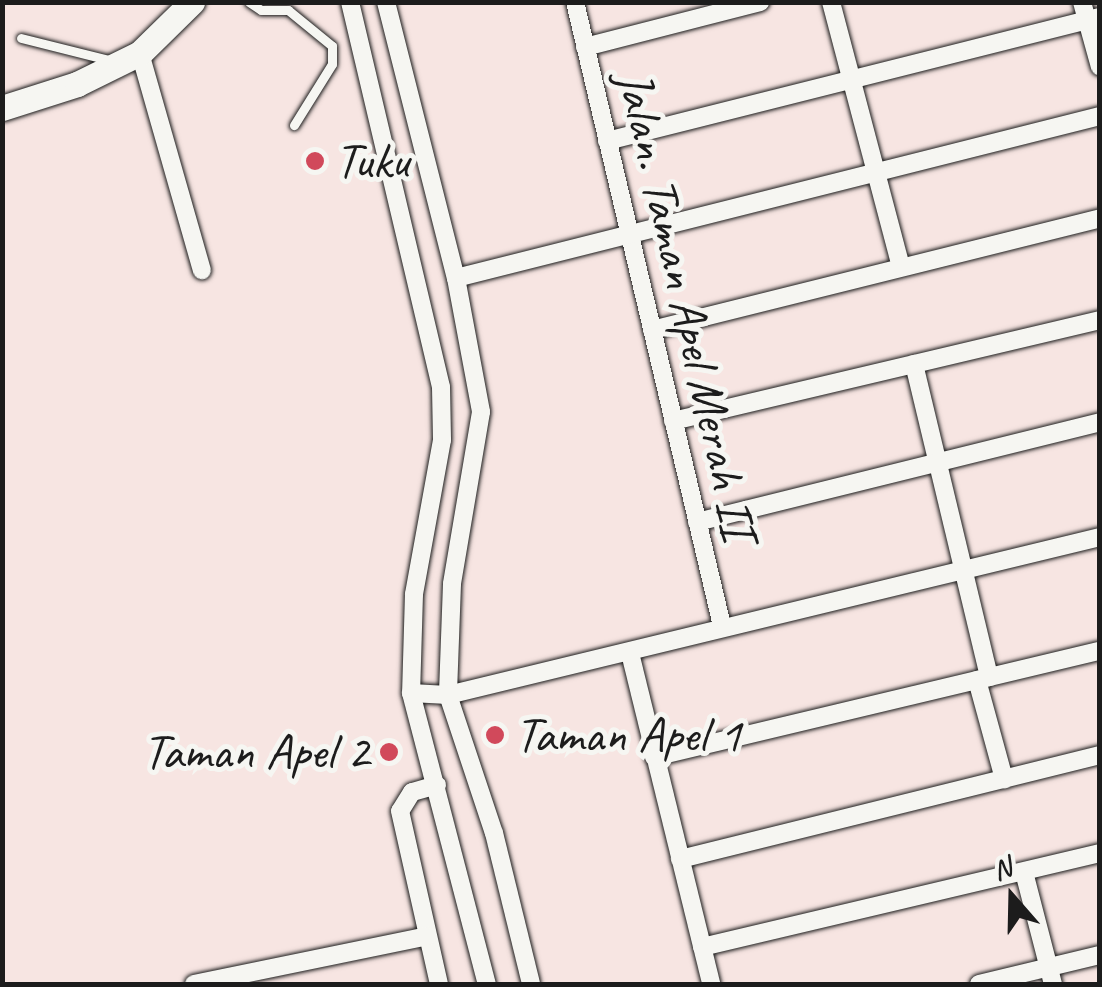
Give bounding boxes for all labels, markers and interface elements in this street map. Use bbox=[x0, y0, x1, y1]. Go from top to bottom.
street label: Jalan. Taman Apel Merah II bbox=[604, 65, 770, 545]
place label: Tuku bbox=[335, 131, 409, 191]
marker: Tuku bbox=[304, 150, 326, 172]
place label: Taman Apel 1 bbox=[515, 705, 741, 765]
place label: Taman Apel 2 bbox=[143, 722, 369, 782]
marker: Taman Apel 1 bbox=[484, 724, 506, 746]
marker: Taman Apel 2 bbox=[378, 741, 400, 763]
north arrow bbox=[962, 847, 1062, 947]
text: N bbox=[987, 849, 1016, 888]

